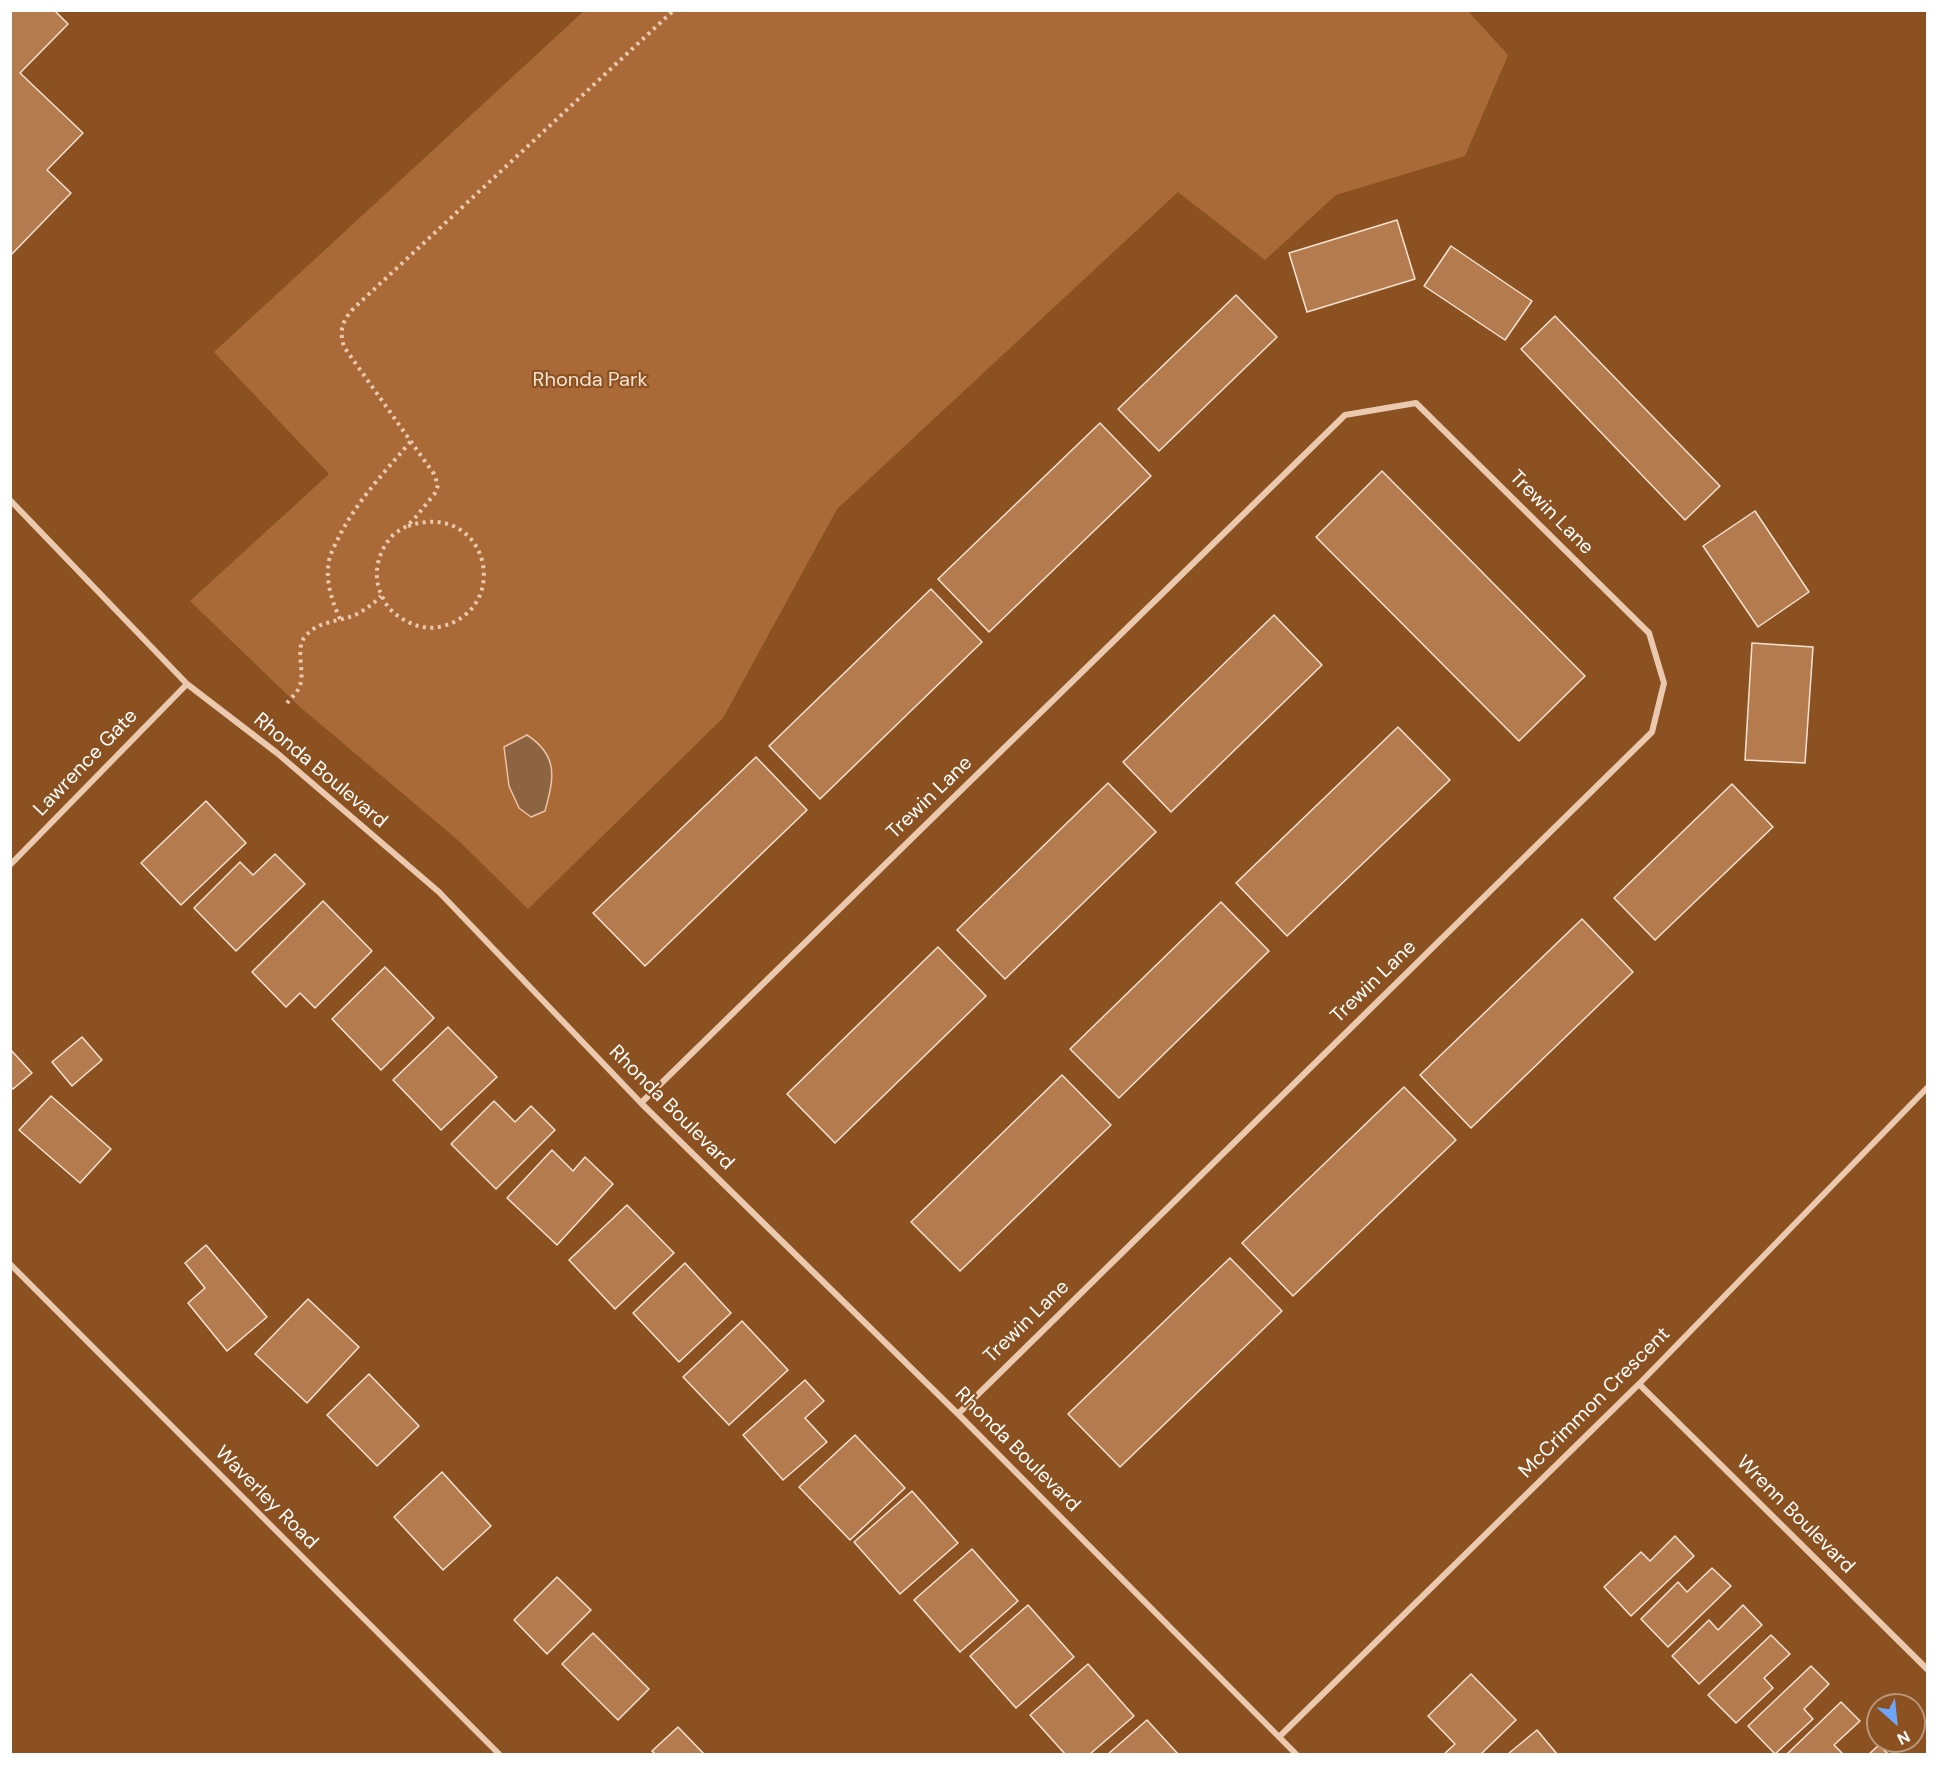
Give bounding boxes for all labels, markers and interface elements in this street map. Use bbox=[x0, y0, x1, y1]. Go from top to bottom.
park label: Rhonda Park bbox=[533, 369, 647, 393]
street label: Trewin Lane bbox=[1504, 466, 1598, 560]
street label: Lawrence Gate bbox=[29, 705, 143, 821]
street label: Rhonda Boulevard bbox=[248, 708, 392, 834]
street label: Trewin Lane bbox=[882, 751, 978, 845]
street label: Trewin Lane bbox=[1326, 935, 1422, 1029]
street label: Rhonda Boulevard bbox=[604, 1041, 738, 1175]
street label: Trewin Lane bbox=[979, 1275, 1075, 1369]
street label: McCrimmon Crescent bbox=[1514, 1322, 1676, 1484]
street label: Rhonda Boulevard bbox=[950, 1383, 1084, 1517]
street label: Waverley Road bbox=[209, 1441, 323, 1555]
street label: Wrenn Boulevard bbox=[1731, 1451, 1859, 1579]
north arrow bbox=[1866, 1693, 1926, 1753]
text: N bbox=[1894, 1726, 1913, 1750]

